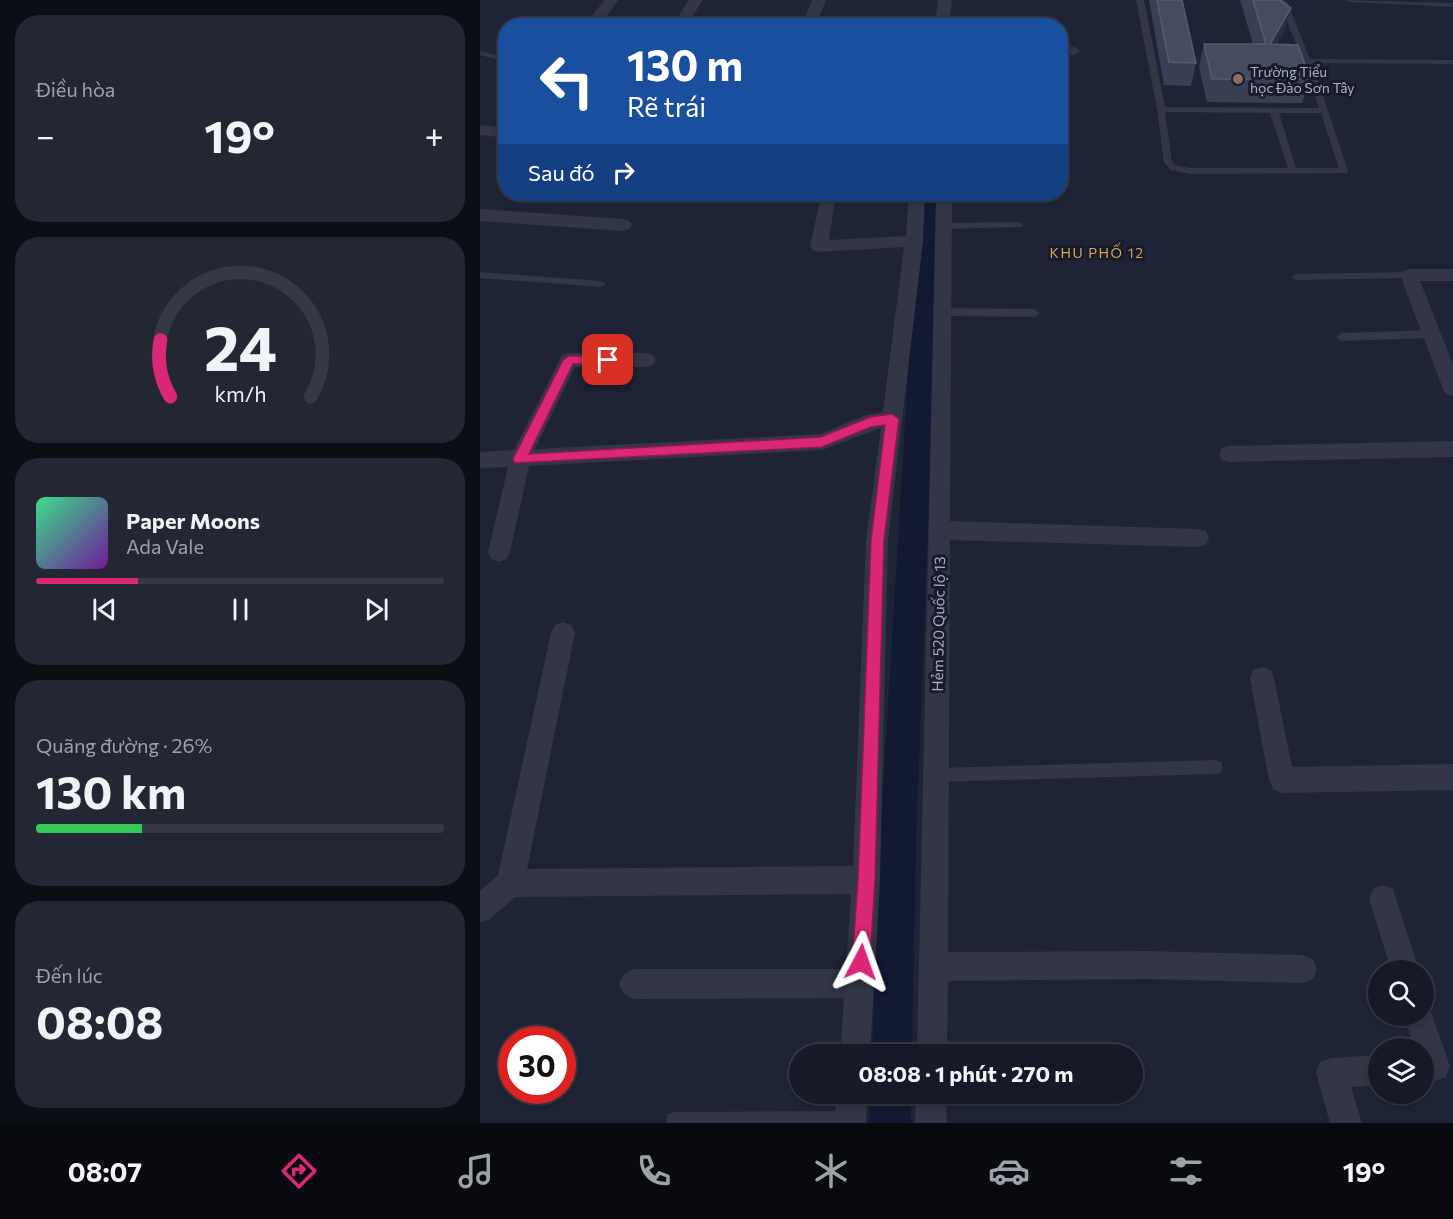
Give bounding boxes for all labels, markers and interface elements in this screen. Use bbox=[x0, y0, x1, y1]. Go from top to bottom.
text: 130 m bbox=[627, 38, 743, 90]
icon: left bbox=[528, 42, 606, 120]
place label: Trường Tiểu học Đào Sơn Tây bbox=[1250, 63, 1355, 96]
marker: Trường Tiểu học Đào Sơn Tây bbox=[1231, 72, 1245, 86]
text: Điều hòa bbox=[36, 77, 115, 101]
text: Rẽ trái bbox=[627, 90, 706, 123]
text: 19° bbox=[204, 107, 275, 162]
text: − bbox=[36, 114, 55, 155]
text: + bbox=[425, 114, 444, 155]
icon: right bbox=[607, 156, 640, 189]
text: Sau đó bbox=[528, 159, 595, 186]
district label: KHU PHỐ 12 bbox=[1050, 242, 1144, 261]
text: 24 bbox=[204, 308, 276, 384]
pin bbox=[582, 334, 633, 385]
icon: arrive bbox=[591, 343, 624, 376]
text: km/h bbox=[214, 380, 266, 406]
text: Paper Moons bbox=[126, 507, 260, 534]
text: Ada Vale bbox=[126, 534, 204, 558]
street label: Hẻm 520 Quốc lộ 13 bbox=[928, 556, 948, 692]
icon: previous bbox=[88, 593, 121, 626]
icon: pause bbox=[224, 593, 257, 626]
icon: next bbox=[360, 593, 393, 626]
text: Quãng đường · 26% bbox=[36, 733, 212, 757]
text: 130 km bbox=[36, 763, 186, 818]
position arrow bbox=[829, 930, 893, 994]
map controls bbox=[1368, 960, 1434, 1104]
button: search bbox=[1368, 960, 1434, 1026]
text: Đến lúc bbox=[36, 963, 103, 987]
text: 08:08 bbox=[36, 993, 163, 1048]
speed limit sign: 30 bbox=[498, 1026, 576, 1104]
button: layers bbox=[1368, 1038, 1434, 1104]
text: 08:08 · 1 phút · 270 m bbox=[859, 1060, 1073, 1087]
icon: directions bbox=[278, 1150, 320, 1192]
icon: music bbox=[455, 1150, 497, 1192]
icon: phone bbox=[633, 1150, 675, 1192]
icon: climate bbox=[810, 1150, 852, 1192]
icon: car bbox=[988, 1150, 1030, 1192]
icon: filters bbox=[1165, 1150, 1207, 1192]
text: 08:07 bbox=[68, 1155, 142, 1188]
text: 19° bbox=[1343, 1155, 1385, 1188]

